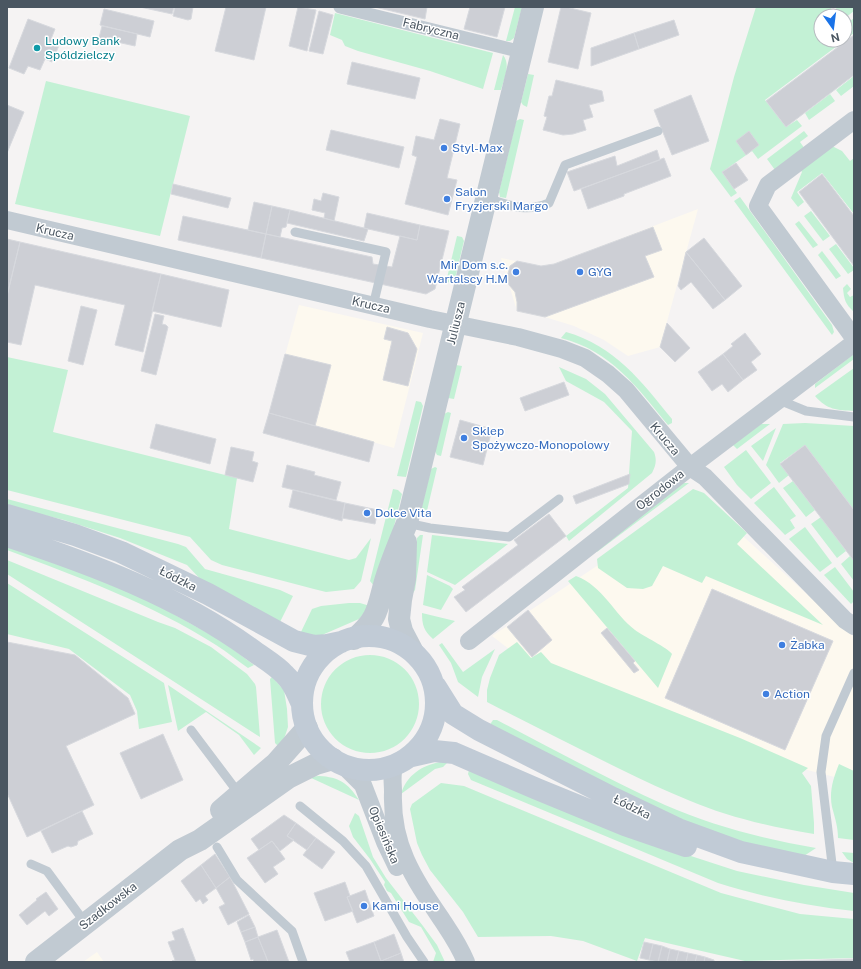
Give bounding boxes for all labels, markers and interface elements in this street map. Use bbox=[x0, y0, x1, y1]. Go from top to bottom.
north arrow bbox=[813, 8, 853, 48]
street label: Fabryczna bbox=[401, 15, 461, 43]
text: N bbox=[830, 31, 841, 45]
place label: Ludowy Bank Spóldzielczy bbox=[45, 34, 120, 62]
marker: Ludowy Bank Spóldzielczy bbox=[32, 43, 42, 53]
place label: Styl-Max bbox=[452, 141, 503, 155]
marker: Styl-Max bbox=[439, 143, 449, 153]
place label: Salon Fryzjerski Margo bbox=[455, 185, 548, 213]
marker: Salon Fryzjerski Margo bbox=[442, 194, 452, 204]
street label: Krucza bbox=[35, 221, 75, 243]
place label: Mir Dom s.c. Wartalscy H.M bbox=[427, 258, 508, 286]
place label: GYG bbox=[588, 265, 612, 279]
marker: Mir Dom s.c. Wartalscy H.M bbox=[511, 267, 521, 277]
marker: GYG bbox=[575, 267, 585, 277]
street label: Krucza bbox=[351, 294, 391, 316]
street label: Juliusza bbox=[444, 300, 468, 346]
street label: Krucza bbox=[647, 420, 683, 458]
place label: Sklep Spożywczo-Monopolowy bbox=[472, 424, 610, 452]
marker: Sklep Spożywczo-Monopolowy bbox=[459, 433, 469, 443]
street label: Ogrodowa bbox=[633, 467, 687, 513]
place label: Dolce Vita bbox=[375, 506, 432, 520]
marker: Dolce Vita bbox=[362, 508, 372, 518]
street label: Łódzka bbox=[157, 564, 199, 594]
place label: Żabka bbox=[790, 638, 825, 652]
marker: Żabka bbox=[777, 640, 787, 650]
place label: Action bbox=[774, 687, 810, 701]
marker: Action bbox=[761, 689, 771, 699]
street label: Łódzka bbox=[611, 792, 653, 822]
street label: Opiesińska bbox=[366, 804, 402, 866]
street label: Szadkowska bbox=[76, 879, 140, 933]
place label: Kami House bbox=[372, 899, 439, 913]
marker: Kami House bbox=[359, 901, 369, 911]

